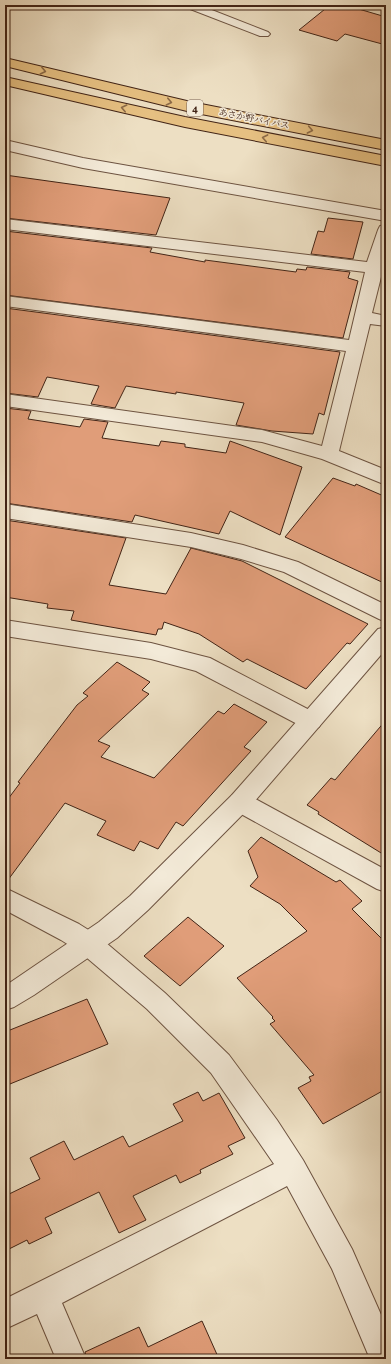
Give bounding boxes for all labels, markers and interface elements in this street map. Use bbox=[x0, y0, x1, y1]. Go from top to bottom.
one-way arrow bbox=[40, 67, 46, 75]
one-way arrow bbox=[166, 97, 173, 105]
road number: 4 bbox=[187, 100, 203, 116]
one-way arrow bbox=[121, 105, 128, 113]
street label: あさか野バイパス bbox=[217, 106, 290, 133]
one-way arrow bbox=[307, 126, 314, 134]
one-way arrow bbox=[262, 134, 268, 142]

